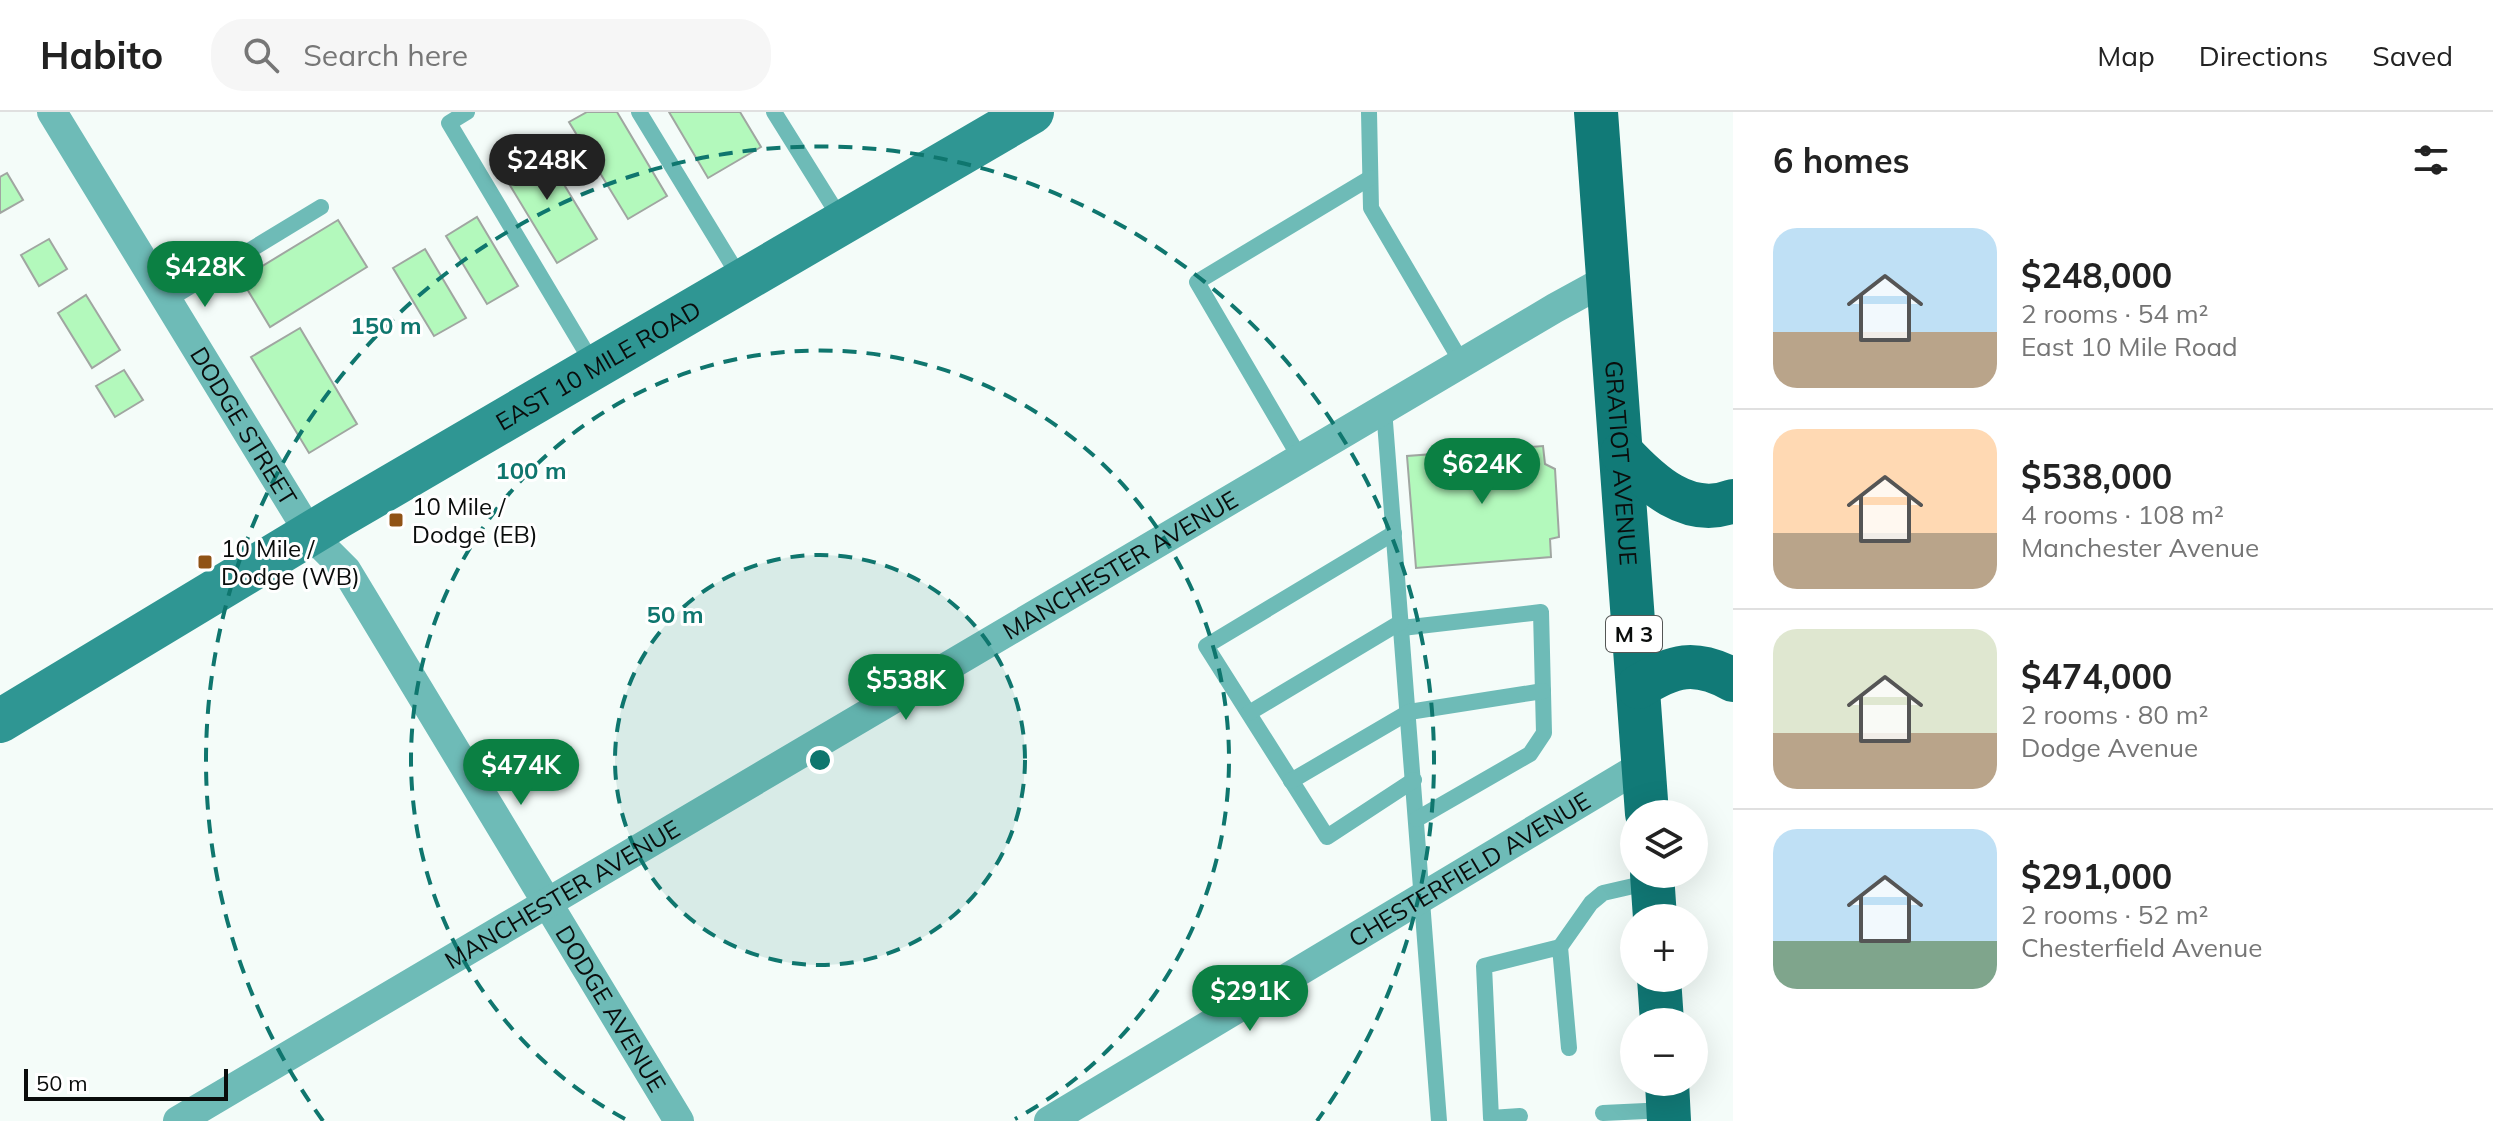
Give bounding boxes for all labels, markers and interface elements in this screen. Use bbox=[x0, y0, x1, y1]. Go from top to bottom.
search box bbox=[211, 19, 771, 91]
text: Habito bbox=[40, 31, 163, 79]
icon: search bbox=[239, 33, 283, 77]
text: Search here bbox=[303, 36, 468, 74]
text: Map bbox=[2097, 38, 2155, 73]
text: Directions bbox=[2199, 38, 2328, 73]
text: Saved bbox=[2372, 38, 2453, 73]
pin: $248K bbox=[491, 134, 603, 202]
icon: filters bbox=[2409, 138, 2453, 182]
text: 6 homes bbox=[1773, 139, 1910, 182]
text: $248K bbox=[507, 143, 587, 176]
pin: $428K bbox=[149, 241, 261, 309]
text: $428K bbox=[165, 250, 245, 283]
text: $248,000 bbox=[2021, 254, 2172, 297]
icon: home bbox=[1837, 260, 1933, 356]
street label: EAST 10 MILE ROAD bbox=[490, 294, 706, 437]
text: 2 rooms · 54 m² bbox=[2021, 297, 2208, 330]
text: 150 m bbox=[350, 310, 422, 340]
text: East 10 Mile Road bbox=[2021, 330, 2238, 363]
street label: DODGE STREET bbox=[184, 341, 304, 511]
street label: GRATIOT AVENUE bbox=[1599, 360, 1644, 567]
pin: $624K bbox=[1426, 438, 1538, 506]
text: $624K bbox=[1442, 447, 1522, 480]
text: 100 m bbox=[495, 455, 567, 485]
text: $538,000 bbox=[2021, 455, 2172, 498]
icon: home bbox=[1837, 461, 1933, 557]
street label: MANCHESTER AVENUE bbox=[997, 484, 1243, 646]
place label: 10 Mile / Dodge (EB) bbox=[412, 491, 538, 549]
text: 4 rooms · 108 m² bbox=[2021, 498, 2224, 531]
marker: 10 Mile / Dodge (EB) bbox=[387, 511, 405, 529]
text: Manchester Avenue bbox=[2021, 531, 2259, 564]
place label: 10 Mile / Dodge (WB) bbox=[221, 533, 360, 591]
marker: 10 Mile / Dodge (WB) bbox=[196, 553, 214, 571]
text: 50 m bbox=[647, 599, 703, 629]
road number: M 3 bbox=[1606, 616, 1662, 652]
pin: $538K bbox=[850, 654, 962, 722]
text: $474,000 bbox=[2021, 655, 2172, 698]
icon: home bbox=[1837, 661, 1933, 757]
text: $538K bbox=[866, 663, 946, 696]
text: 2 rooms · 80 m² bbox=[2021, 698, 2208, 731]
text: Dodge Avenue bbox=[2021, 731, 2198, 764]
pin: $474K bbox=[465, 739, 577, 807]
centre of rings bbox=[806, 746, 834, 774]
text: $474K bbox=[481, 748, 561, 781]
street label: CHESTERFIELD AVENUE bbox=[1343, 785, 1596, 953]
map controls bbox=[1620, 800, 1708, 1096]
button: layers bbox=[1620, 800, 1708, 888]
street label: MANCHESTER AVENUE bbox=[439, 813, 685, 975]
text: $291,000 bbox=[2021, 855, 2172, 898]
icon: home bbox=[1837, 861, 1933, 957]
text: 2 rooms · 52 m² bbox=[2021, 898, 2208, 931]
button: + bbox=[1620, 904, 1708, 992]
street label: DODGE AVENUE bbox=[549, 920, 673, 1097]
text: Chesterfield Avenue bbox=[2021, 931, 2262, 964]
pin: $291K bbox=[1194, 965, 1306, 1033]
text: $291K bbox=[1210, 974, 1290, 1007]
button: − bbox=[1620, 1008, 1708, 1096]
scale bar bbox=[24, 1065, 228, 1101]
text: 50 m bbox=[36, 1069, 87, 1097]

